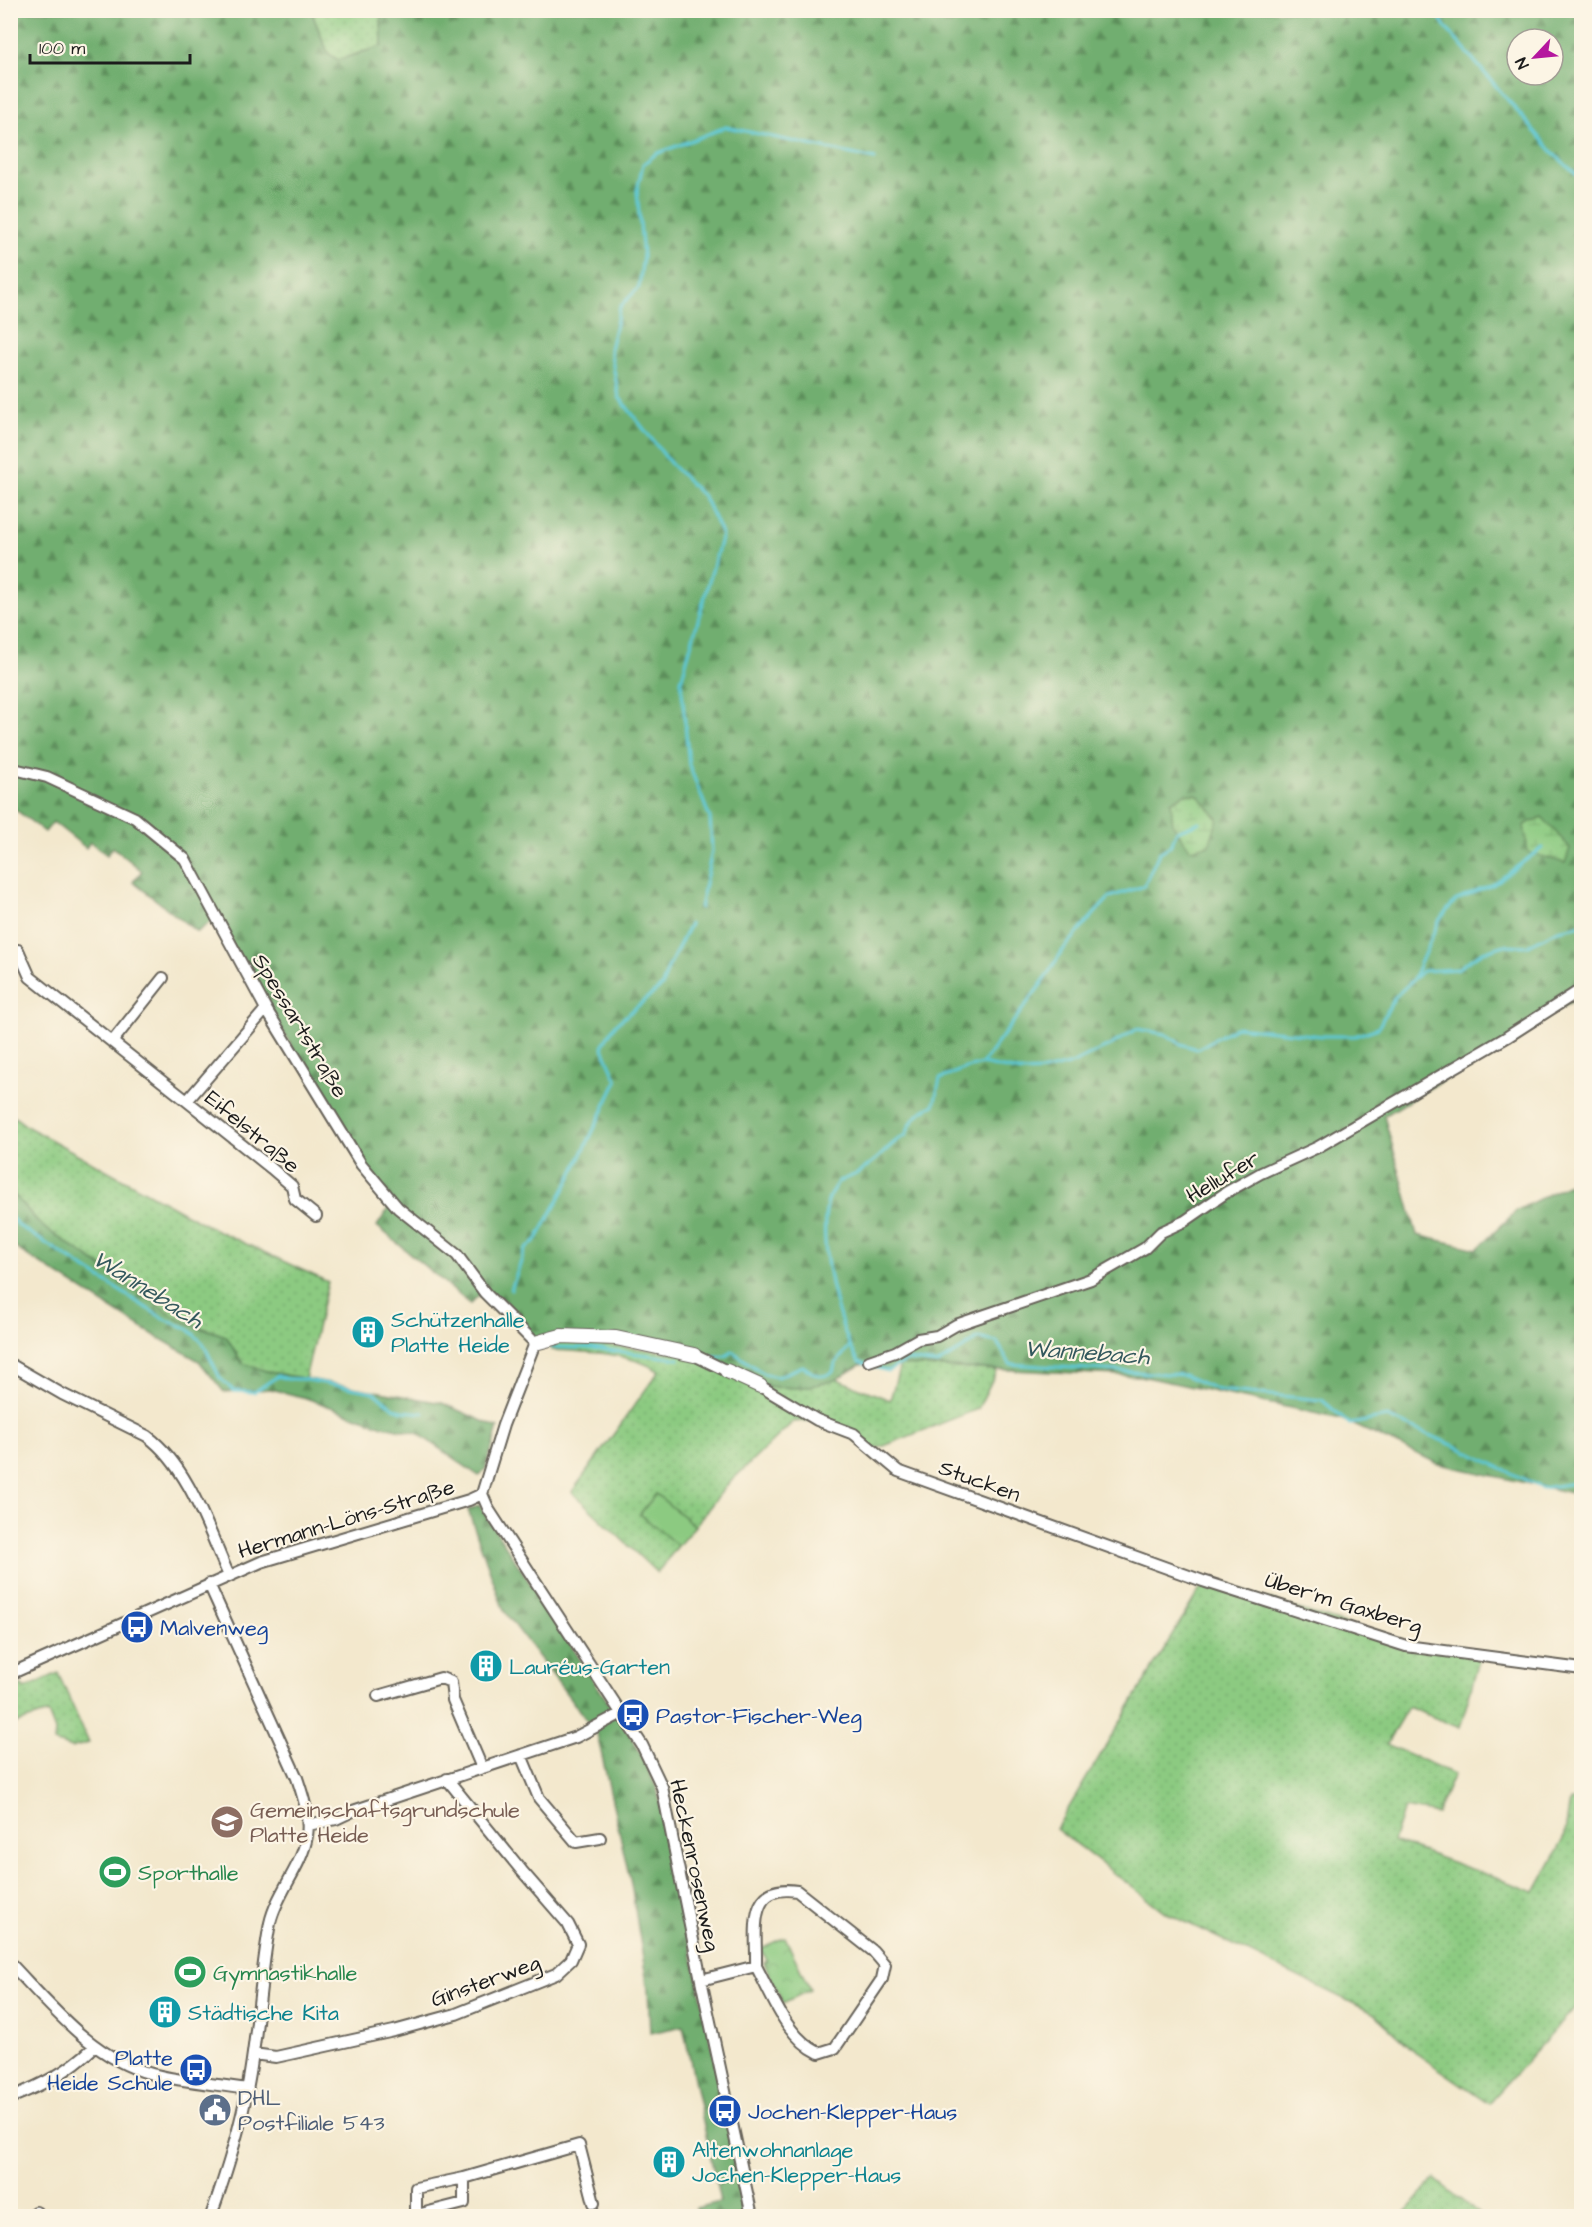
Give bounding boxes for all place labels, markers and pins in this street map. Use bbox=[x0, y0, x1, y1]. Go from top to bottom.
place label: Schützenhalle Platte Heide bbox=[391, 1305, 525, 1361]
building icon: Schützenhalle Platte Heide bbox=[350, 1314, 386, 1350]
bus stop icon: Malvenweg bbox=[119, 1609, 155, 1645]
place label: Malvenweg bbox=[160, 1613, 268, 1645]
building icon: Lauréus-Garten bbox=[468, 1648, 504, 1684]
place label: Lauréus-Garten bbox=[509, 1652, 670, 1683]
bus stop icon: Pastor-Fischer-Weg bbox=[615, 1697, 651, 1733]
place label: Pastor-Fischer-Weg bbox=[656, 1701, 862, 1733]
place label: Gemeinschaftsgrundschule Platte Heide bbox=[250, 1795, 520, 1851]
school or university icon: Gemeinschaftsgrundschule Platte Heide bbox=[209, 1804, 245, 1840]
sports icon: Sporthalle bbox=[97, 1854, 133, 1890]
place label: Sporthalle bbox=[138, 1858, 239, 1889]
sports icon: Gymnastikhalle bbox=[172, 1954, 208, 1990]
place label: Gymnastikhalle bbox=[213, 1958, 357, 1990]
building icon: Städtische Kita bbox=[147, 1994, 183, 2030]
place label: Städtische Kita bbox=[188, 1998, 339, 2029]
place label: Platte Heide Schule bbox=[47, 2043, 173, 2099]
bus stop icon: Platte Heide Schule bbox=[178, 2052, 214, 2088]
place label: DHL Postfiliale 543 bbox=[238, 2083, 385, 2139]
public building icon: DHL Postfiliale 543 bbox=[197, 2092, 233, 2128]
bus stop icon: Jochen-Klepper-Haus bbox=[707, 2093, 743, 2129]
place label: Jochen-Klepper-Haus bbox=[748, 2097, 957, 2128]
place label: Altenwohnanlage Jochen-Klepper-Haus bbox=[692, 2135, 901, 2191]
building icon: Altenwohnanlage Jochen-Klepper-Haus bbox=[651, 2144, 687, 2180]

